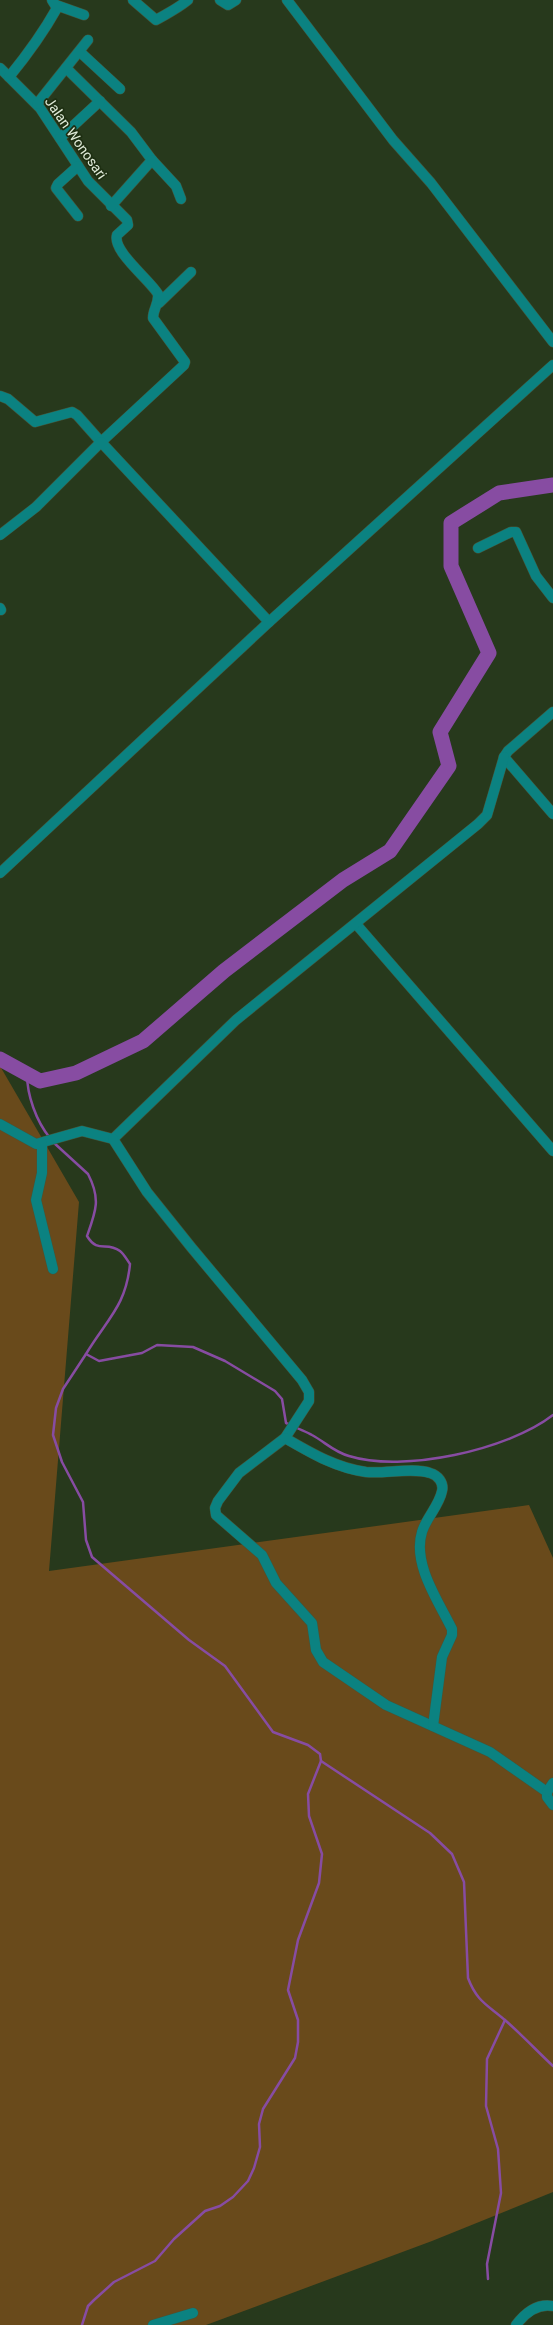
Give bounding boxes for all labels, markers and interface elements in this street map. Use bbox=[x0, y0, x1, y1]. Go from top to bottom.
street label: Jalan Wonosari bbox=[42, 94, 110, 182]

